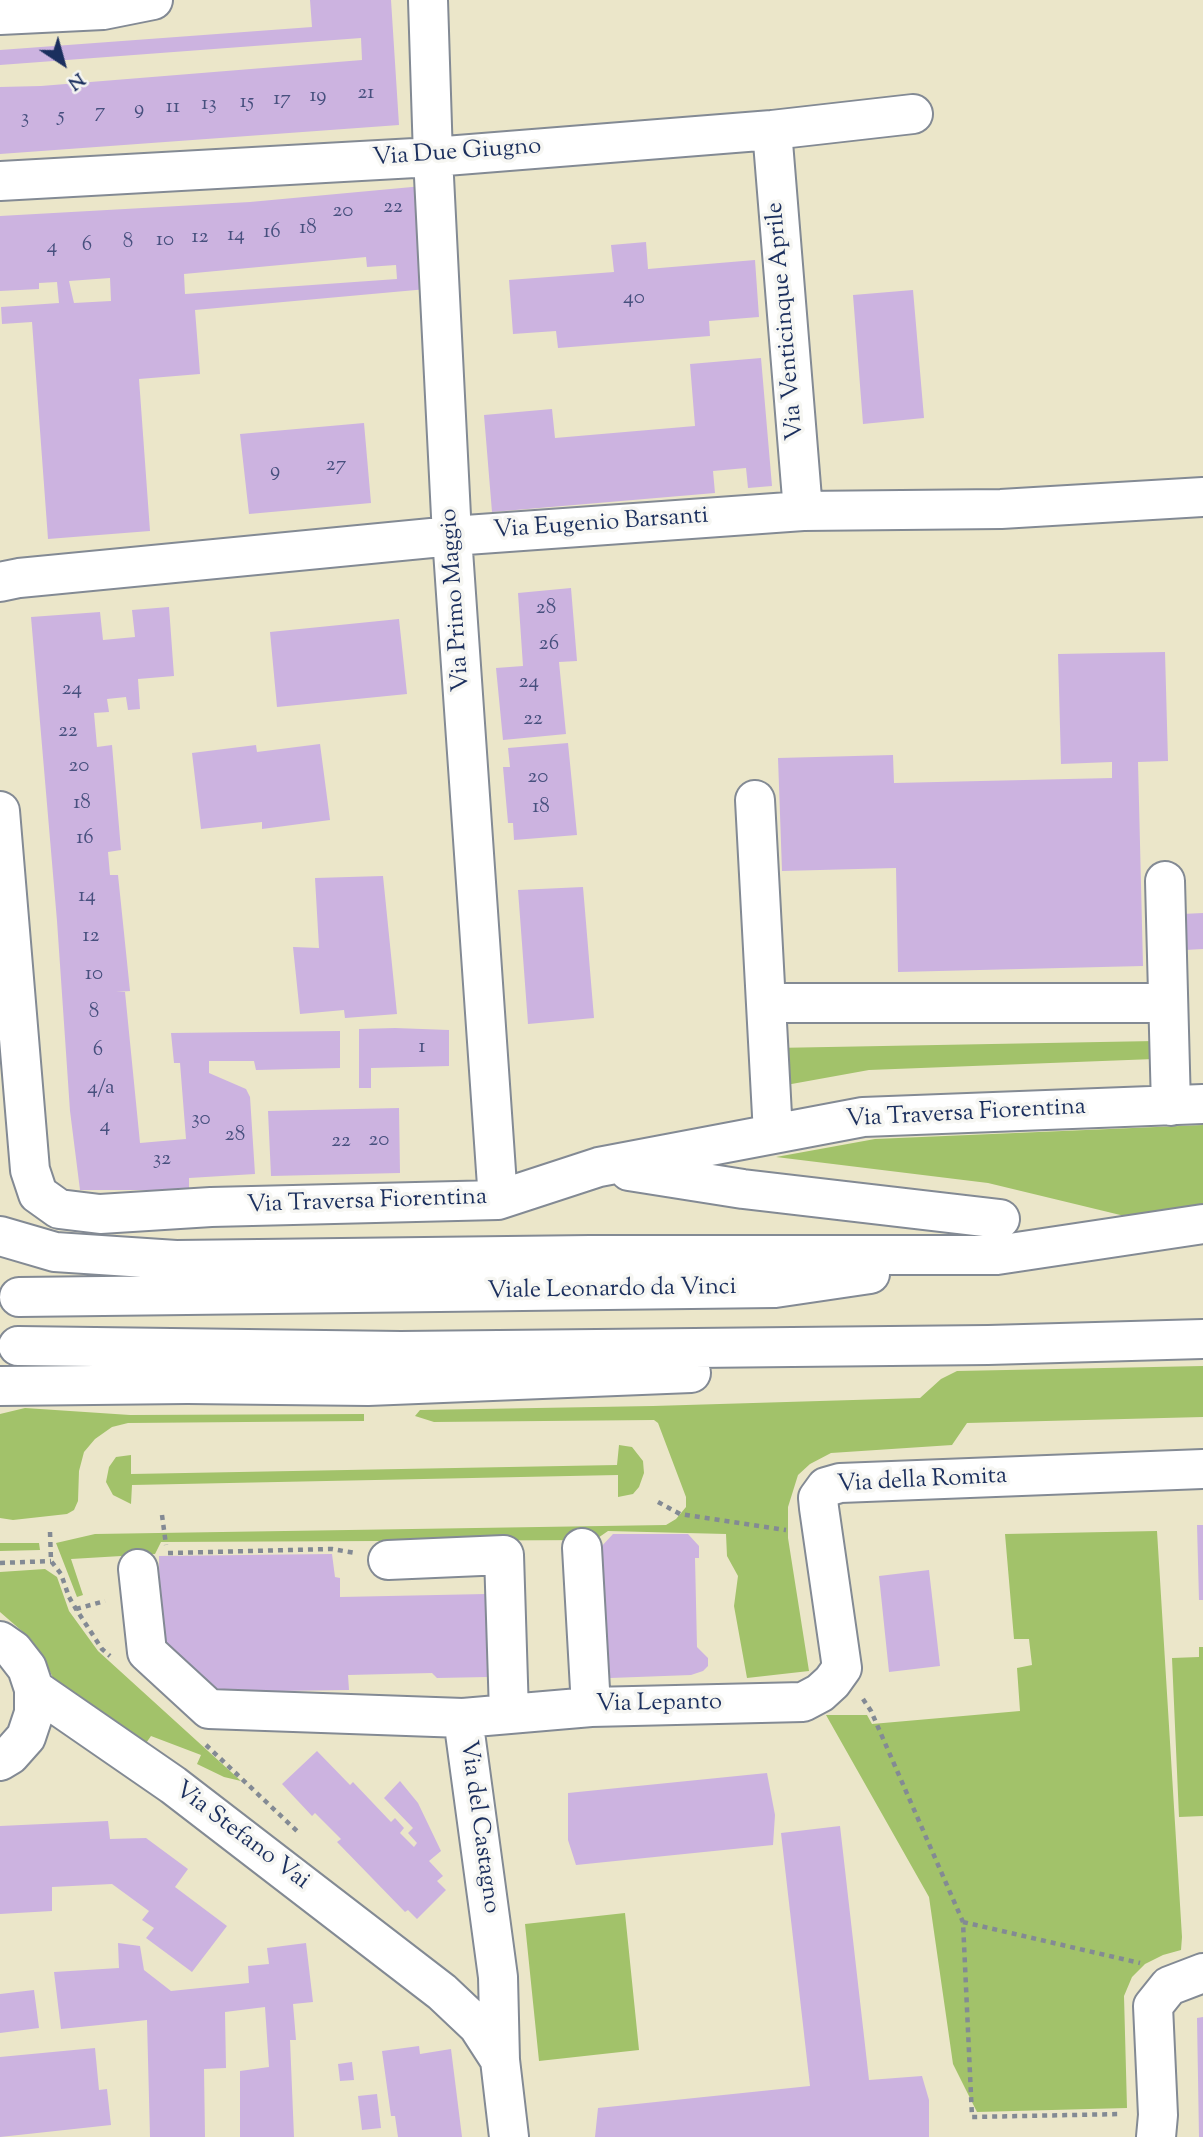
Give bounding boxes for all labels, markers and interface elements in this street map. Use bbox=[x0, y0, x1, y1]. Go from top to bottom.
north arrow bbox=[28, 28, 98, 98]
text: N bbox=[62, 65, 90, 96]
house number: 21 bbox=[358, 81, 374, 107]
house number: 19 bbox=[309, 84, 327, 110]
house number: 17 bbox=[273, 87, 291, 113]
house number: 15 bbox=[240, 90, 254, 116]
house number: 13 bbox=[201, 92, 217, 118]
house number: 11 bbox=[166, 95, 180, 121]
house number: 9 bbox=[134, 97, 144, 123]
house number: 7 bbox=[95, 100, 105, 126]
house number: 5 bbox=[57, 104, 65, 130]
house number: 3 bbox=[21, 106, 29, 132]
street label: Via Due Giugno bbox=[372, 134, 542, 174]
house number: 22 bbox=[383, 195, 403, 221]
house number: 20 bbox=[333, 199, 353, 225]
street label: Via Venticinque Aprile bbox=[762, 201, 812, 441]
house number: 18 bbox=[299, 216, 317, 242]
house number: 16 bbox=[263, 220, 281, 246]
house number: 14 bbox=[227, 223, 245, 249]
house number: 12 bbox=[192, 225, 208, 251]
house number: 10 bbox=[156, 228, 174, 254]
house number: 8 bbox=[123, 230, 133, 256]
house number: 6 bbox=[82, 233, 92, 259]
house number: 4 bbox=[47, 235, 57, 261]
house number: 40 bbox=[623, 286, 645, 312]
house number: 27 bbox=[326, 453, 346, 479]
house number: 9 bbox=[270, 459, 280, 485]
street label: Via Eugenio Barsanti bbox=[493, 503, 709, 547]
street label: Via Primo Maggio bbox=[436, 507, 478, 693]
house number: 28 bbox=[536, 596, 556, 622]
house number: 26 bbox=[539, 632, 559, 658]
house number: 24 bbox=[519, 670, 539, 696]
house number: 24 bbox=[62, 677, 82, 703]
house number: 22 bbox=[523, 707, 543, 733]
house number: 22 bbox=[58, 719, 78, 745]
house number: 20 bbox=[69, 754, 89, 780]
house number: 20 bbox=[528, 765, 548, 791]
house number: 18 bbox=[73, 791, 91, 817]
house number: 18 bbox=[532, 795, 550, 821]
house number: 16 bbox=[76, 826, 94, 852]
house number: 14 bbox=[78, 884, 96, 910]
house number: 12 bbox=[83, 924, 99, 950]
house number: 10 bbox=[85, 962, 103, 988]
house number: 8 bbox=[89, 1000, 99, 1026]
house number: 1 bbox=[418, 1035, 426, 1061]
house number: 6 bbox=[93, 1038, 103, 1064]
house number: 4/a bbox=[87, 1076, 115, 1102]
street label: Via Traversa Fiorentina bbox=[845, 1094, 1087, 1136]
house number: 30 bbox=[191, 1107, 211, 1133]
house number: 4 bbox=[100, 1114, 110, 1140]
house number: 28 bbox=[225, 1123, 245, 1149]
house number: 20 bbox=[369, 1128, 389, 1154]
house number: 22 bbox=[331, 1129, 351, 1155]
house number: 32 bbox=[153, 1147, 171, 1173]
street label: Via Traversa Fiorentina bbox=[246, 1184, 488, 1222]
street label: Viale Leonardo da Vinci bbox=[487, 1274, 737, 1308]
street label: Via della Romita bbox=[836, 1463, 1008, 1501]
street label: Via Lepanto bbox=[596, 1690, 722, 1720]
street label: Via del Castagno bbox=[452, 1739, 504, 1915]
street label: Via Stefano Vai bbox=[168, 1777, 314, 1897]

